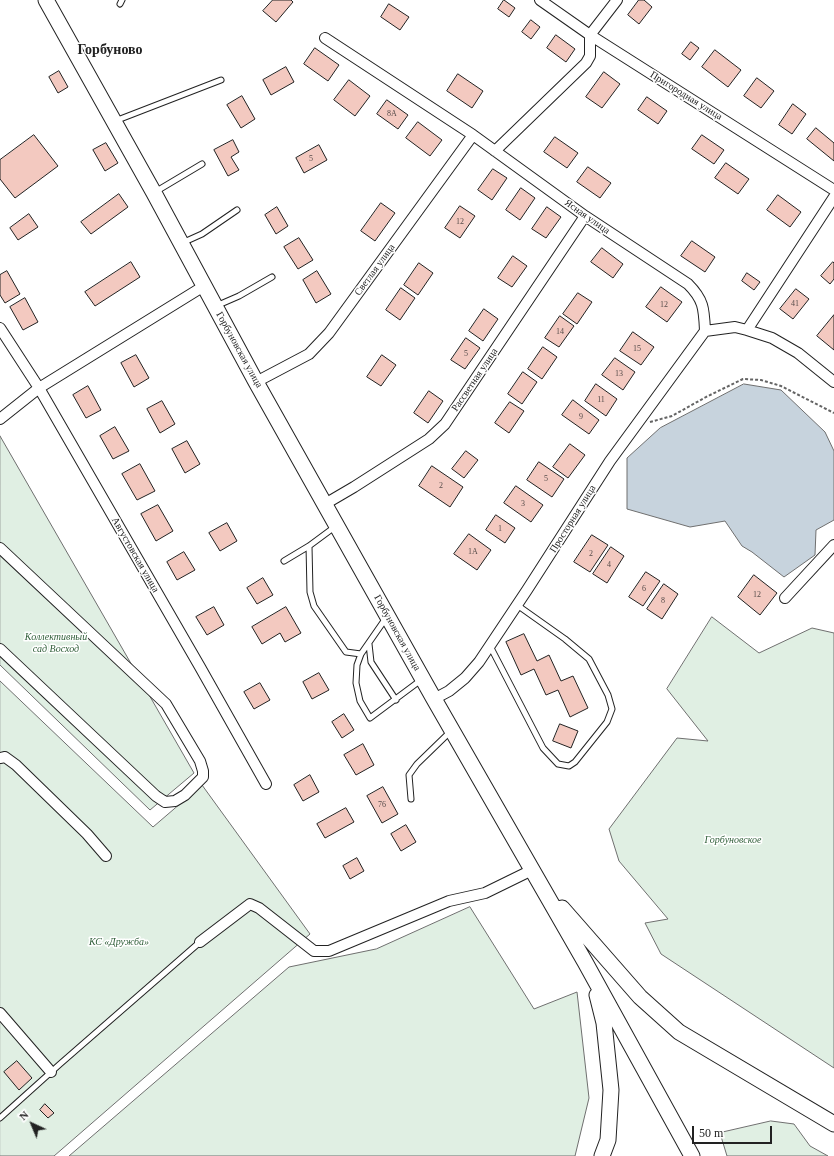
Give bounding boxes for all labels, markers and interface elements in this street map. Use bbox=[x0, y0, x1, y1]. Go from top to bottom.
district label: Горбуново bbox=[77, 42, 143, 58]
street label: Пригородная улица bbox=[648, 69, 724, 123]
house number: 8А bbox=[387, 109, 397, 119]
house number: 5 bbox=[309, 154, 313, 164]
street label: Ясная улица bbox=[562, 197, 612, 237]
house number: 12 bbox=[456, 217, 464, 227]
street label: Светлая улица bbox=[352, 242, 398, 298]
house number: 41 bbox=[791, 299, 799, 309]
house number: 12 bbox=[660, 300, 668, 310]
street label: Горбуновская улица bbox=[213, 310, 265, 390]
house number: 14 bbox=[556, 327, 564, 337]
house number: 15 bbox=[633, 344, 641, 354]
street label: Рассветная улица bbox=[449, 346, 501, 414]
house number: 5 bbox=[464, 349, 468, 359]
house number: 13 bbox=[615, 369, 623, 379]
house number: 11 bbox=[597, 395, 605, 405]
house number: 9 bbox=[579, 412, 583, 422]
house number: 5 bbox=[544, 474, 548, 484]
house number: 2 bbox=[439, 481, 443, 491]
street label: Просторная улица bbox=[547, 483, 599, 555]
house number: 3 bbox=[521, 499, 525, 509]
street label: Августовская улица bbox=[109, 515, 161, 595]
house number: 1 bbox=[498, 524, 502, 534]
house number: 1А bbox=[468, 547, 478, 557]
house number: 2 bbox=[589, 549, 593, 559]
house number: 4 bbox=[607, 560, 611, 570]
house number: 6 bbox=[642, 584, 646, 594]
house number: 12 bbox=[753, 590, 761, 600]
street label: Горбуновская улица bbox=[371, 593, 423, 673]
house number: 8 bbox=[661, 596, 665, 606]
park label: Коллективный сад Восход bbox=[25, 631, 87, 654]
house number: 76 bbox=[378, 800, 386, 810]
park label: Горбуновское bbox=[705, 834, 761, 846]
park label: КС «Дружба» bbox=[89, 936, 149, 948]
north arrow bbox=[12, 1104, 52, 1144]
text: N bbox=[17, 1108, 31, 1122]
scale bar bbox=[694, 1118, 774, 1144]
text: 50 m bbox=[699, 1126, 723, 1140]

